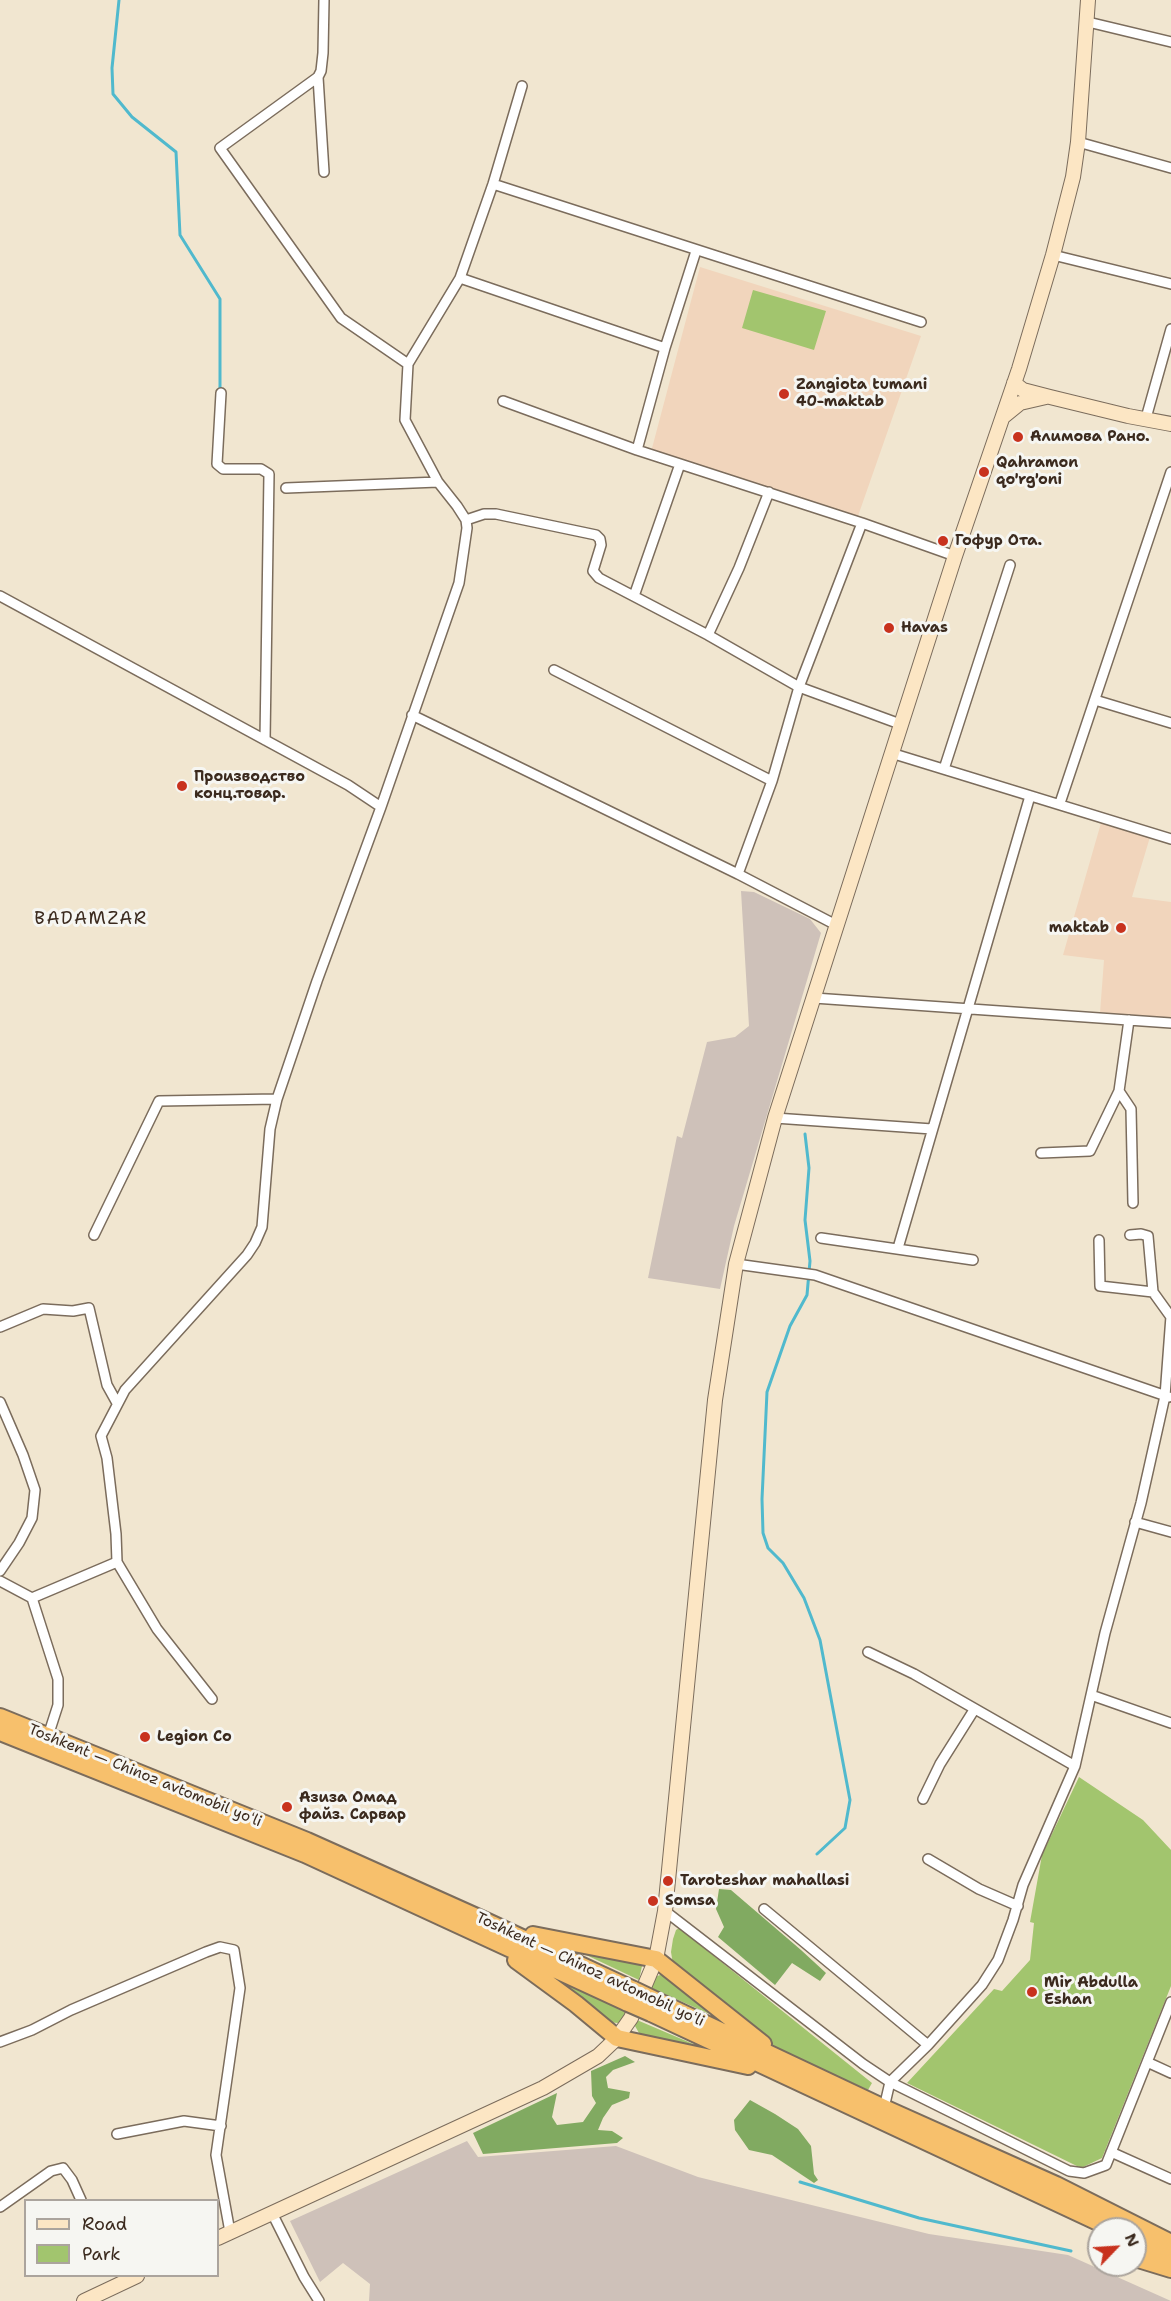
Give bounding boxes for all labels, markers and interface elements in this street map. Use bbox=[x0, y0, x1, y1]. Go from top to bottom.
place label: Zangiota tumani 40-maktab bbox=[796, 376, 927, 411]
marker: Zangiota tumani 40-maktab bbox=[777, 387, 791, 401]
place label: Алимова Рано. bbox=[1030, 428, 1150, 446]
marker: Алимова Рано. bbox=[1011, 430, 1025, 444]
place label: Qahramon qo'rg'oni bbox=[996, 454, 1078, 489]
marker: Qahramon qo'rg'oni bbox=[977, 465, 991, 479]
place label: Гофур Ота. bbox=[955, 532, 1042, 550]
marker: Гофур Ота. bbox=[936, 534, 950, 548]
place label: Havas bbox=[901, 619, 948, 637]
marker: Havas bbox=[882, 621, 896, 635]
place label: Производство конц.товар. bbox=[194, 768, 305, 803]
marker: Производство конц.товар. bbox=[175, 779, 189, 793]
district label: BADAMZAR bbox=[34, 908, 148, 930]
place label: maktab bbox=[1049, 919, 1109, 937]
marker: maktab bbox=[1114, 921, 1128, 935]
street label: Toshkent — Chinoz avtomobil yoʻli bbox=[26, 1721, 264, 1831]
place label: Legion Co bbox=[157, 1728, 232, 1746]
marker: Legion Co bbox=[138, 1730, 152, 1744]
place label: Азиза Омад файз. Сарвар bbox=[299, 1789, 406, 1824]
marker: Азиза Омад файз. Сарвар bbox=[280, 1800, 294, 1814]
place label: Taroteshar mahallasi bbox=[680, 1872, 849, 1890]
marker: Taroteshar mahallasi bbox=[661, 1874, 675, 1888]
place label: Somsa bbox=[665, 1892, 715, 1910]
marker: Somsa bbox=[646, 1894, 660, 1908]
street label: Toshkent — Chinoz avtomobil yoʻli bbox=[473, 1909, 707, 2031]
place label: Mir Abdulla Eshan bbox=[1044, 1974, 1138, 2009]
marker: Mir Abdulla Eshan bbox=[1025, 1985, 1039, 1999]
legend bbox=[24, 2199, 219, 2277]
text: Road bbox=[82, 2212, 127, 2236]
north arrow bbox=[1087, 2217, 1147, 2277]
text: N bbox=[1120, 2230, 1144, 2250]
text: Park bbox=[82, 2242, 121, 2266]

